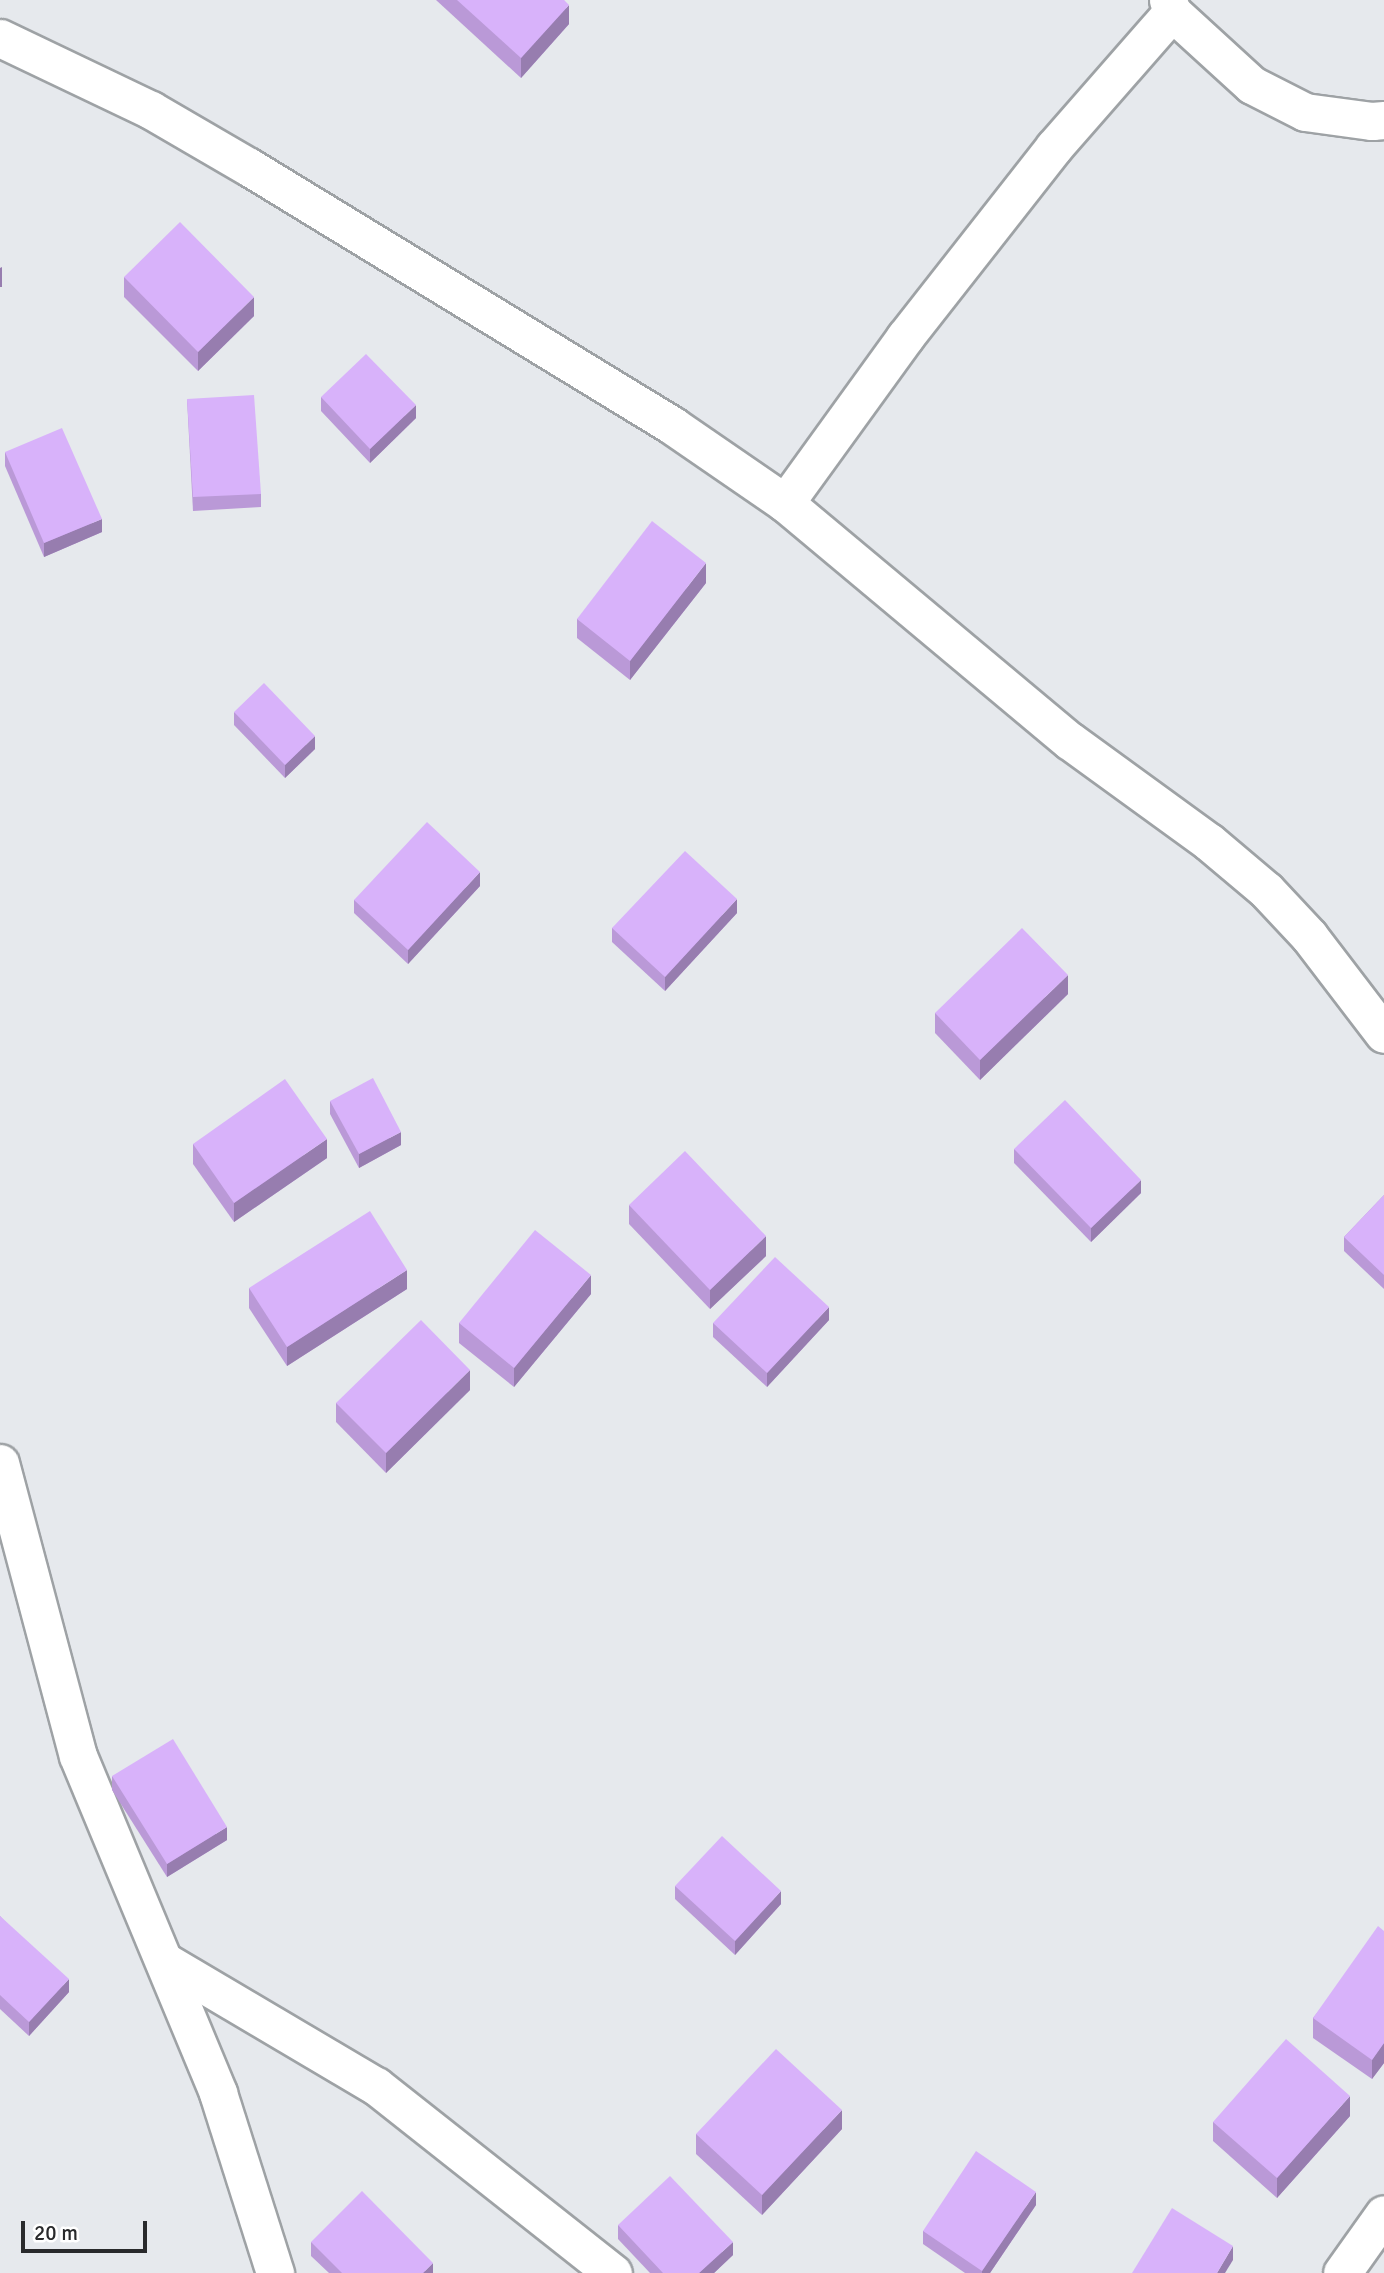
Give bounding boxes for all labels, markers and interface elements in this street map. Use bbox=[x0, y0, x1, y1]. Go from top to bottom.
scale bar bbox=[24, 2206, 150, 2250]
text: 20 m bbox=[34, 2220, 78, 2246]

